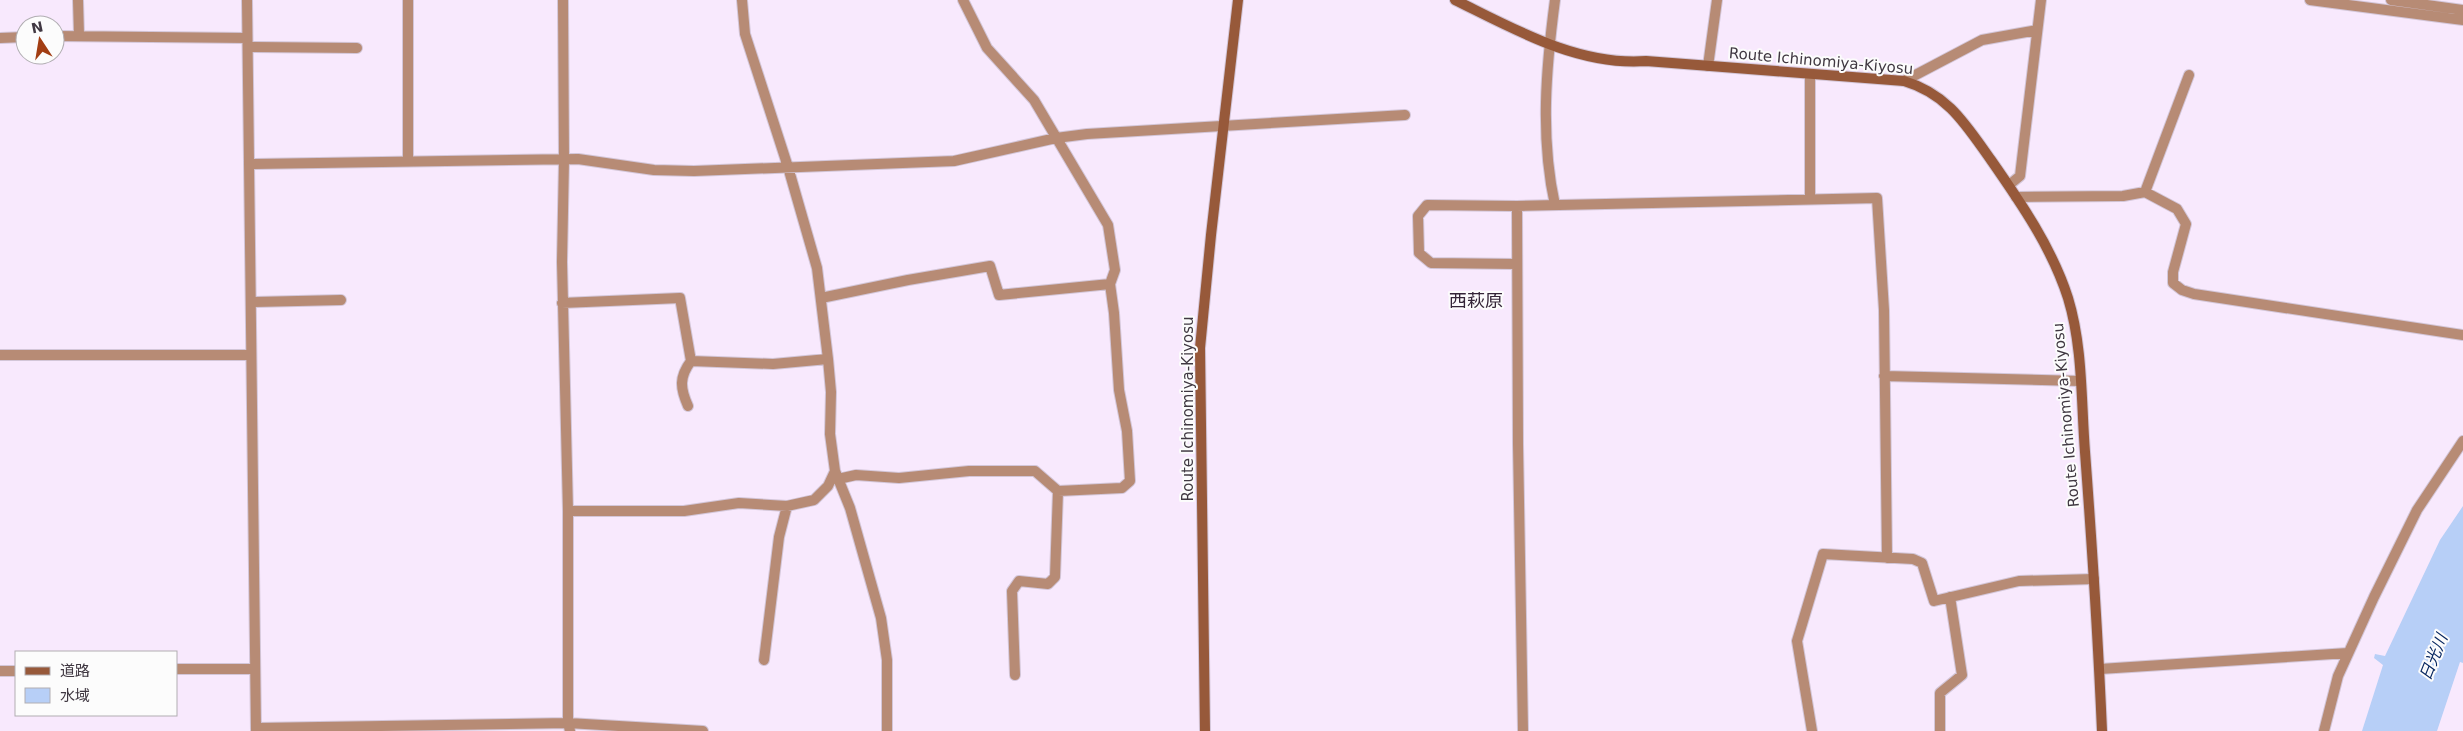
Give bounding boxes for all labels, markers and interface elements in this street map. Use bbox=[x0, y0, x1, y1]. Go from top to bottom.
north arrow bbox=[15, 15, 65, 65]
text: N bbox=[30, 18, 45, 36]
street label: Route Ichinomiya-Kiyosu bbox=[1728, 44, 1914, 78]
district label: 西萩原 bbox=[1449, 290, 1503, 311]
street label: Route Ichinomiya-Kiyosu bbox=[1179, 317, 1197, 501]
street label: Route Ichinomiya-Kiyosu bbox=[2049, 322, 2083, 508]
water label: 日光川 bbox=[2416, 630, 2452, 683]
legend bbox=[15, 651, 178, 716]
text: 道路 bbox=[60, 662, 90, 680]
text: 水域 bbox=[60, 687, 90, 705]

